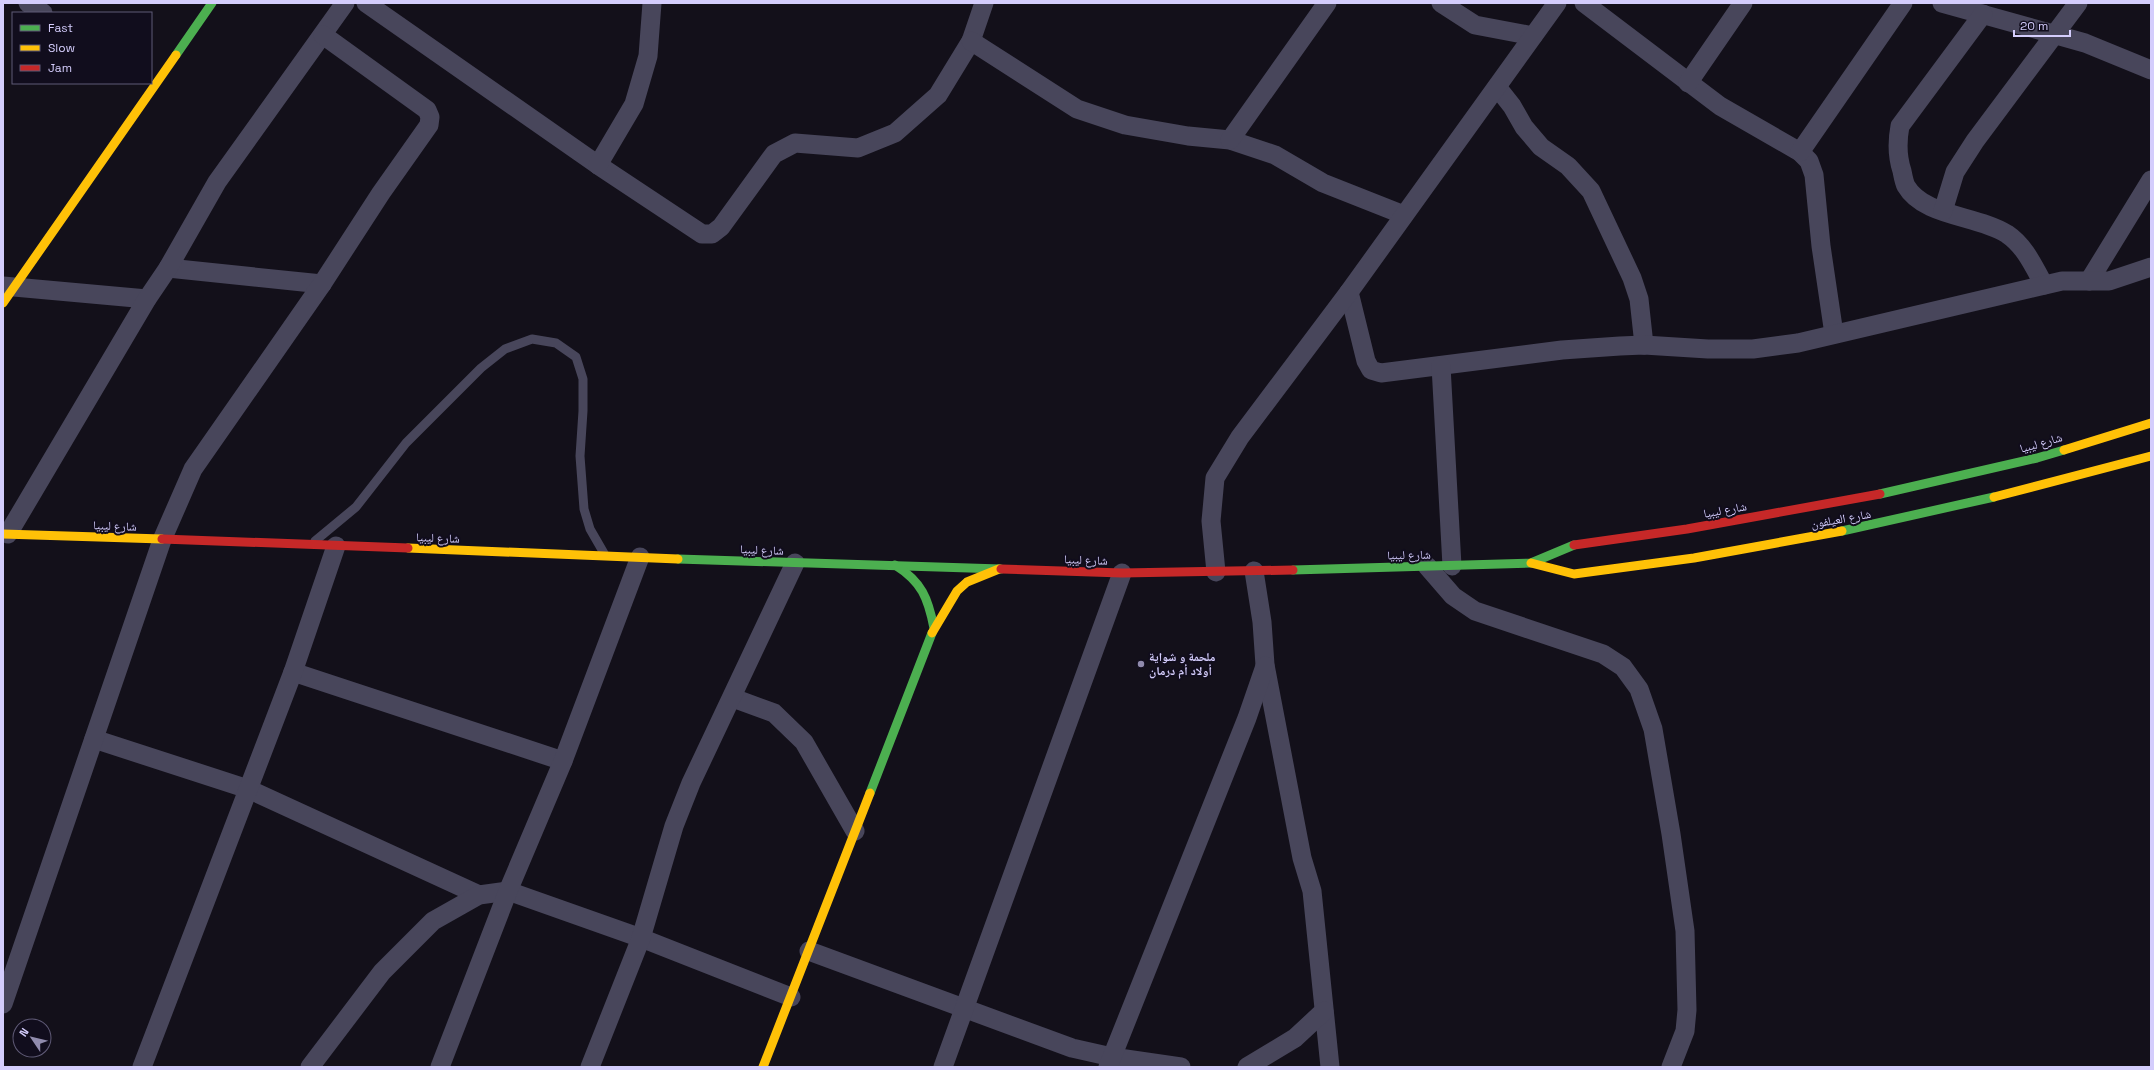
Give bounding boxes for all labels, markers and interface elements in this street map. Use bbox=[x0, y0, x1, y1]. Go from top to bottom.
legend bbox=[12, 12, 152, 84]
scale bar bbox=[2014, 12, 2070, 38]
text: 20 m bbox=[2020, 18, 2048, 34]
text: Fast bbox=[48, 20, 73, 36]
text: Slow bbox=[48, 40, 75, 56]
text: Jam bbox=[48, 60, 72, 76]
street label: شارع ليبيا bbox=[2018, 429, 2064, 457]
street label: شارع ليبيا bbox=[1702, 498, 1748, 522]
street label: شارع العيلفون bbox=[1810, 506, 1872, 532]
street label: شارع ليبيا bbox=[93, 517, 137, 535]
street label: شارع ليبيا bbox=[416, 529, 460, 547]
street label: شارع ليبيا bbox=[740, 541, 784, 559]
street label: شارع ليبيا bbox=[1387, 547, 1431, 563]
street label: شارع ليبيا bbox=[1064, 551, 1108, 569]
place label: ملحمة و شواية أولاد أم درمان bbox=[1149, 649, 1216, 679]
marker: ملحمة و شواية أولاد أم درمان bbox=[1136, 659, 1146, 669]
north arrow bbox=[12, 1018, 52, 1058]
text: N bbox=[16, 1025, 32, 1039]

